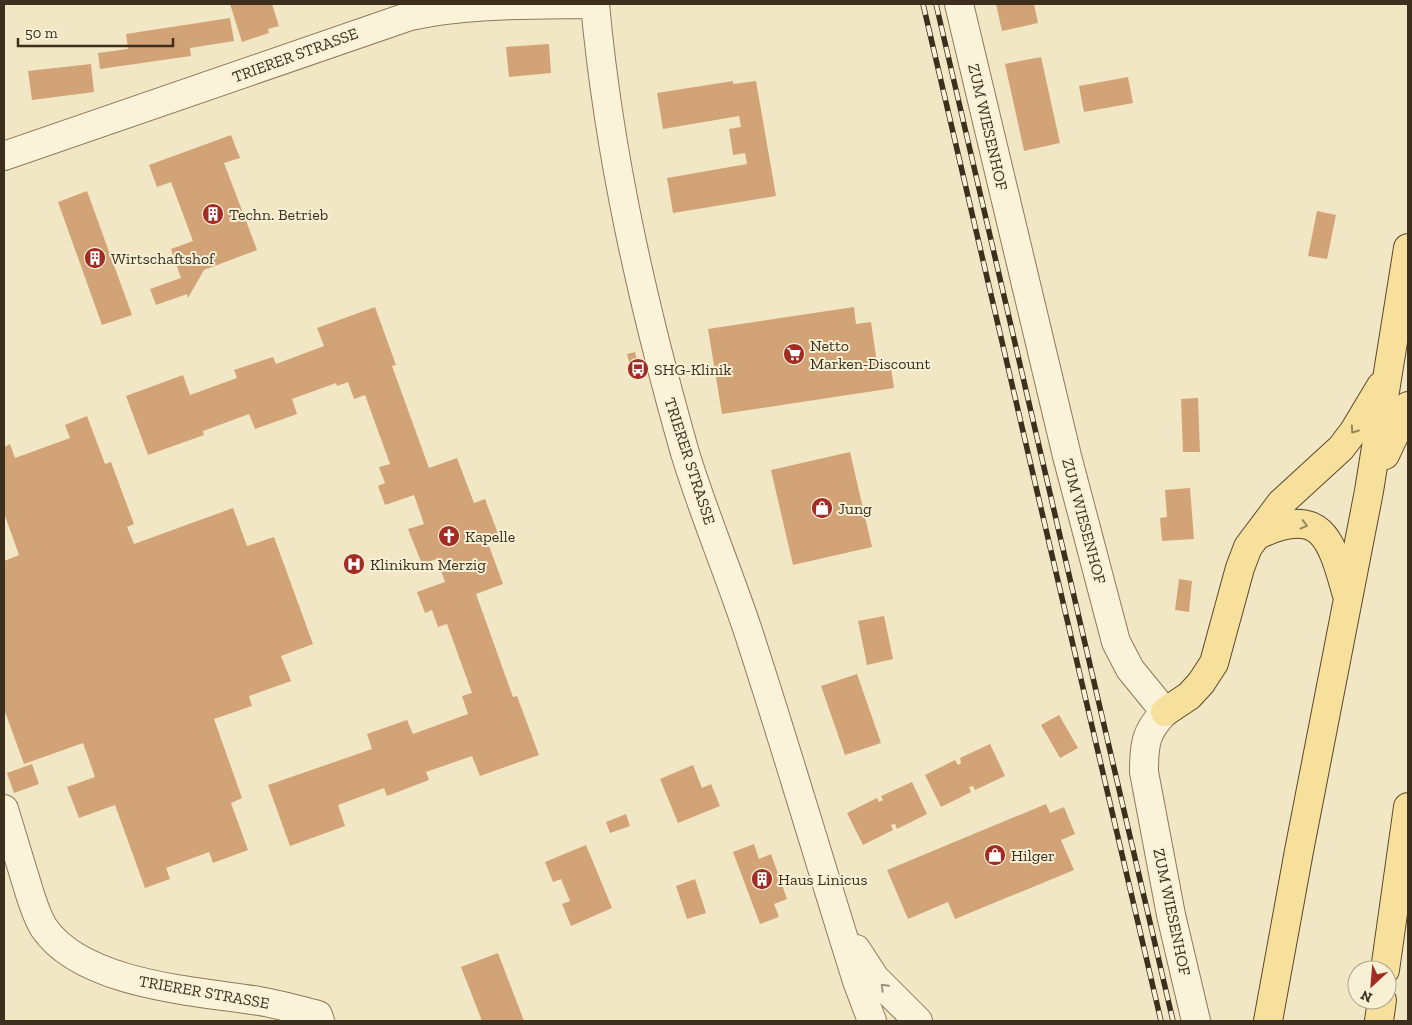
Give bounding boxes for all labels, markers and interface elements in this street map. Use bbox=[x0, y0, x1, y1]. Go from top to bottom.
scale bar bbox=[18, 15, 172, 47]
street label: TRIERER STRASSE bbox=[230, 23, 360, 87]
text: 50 m bbox=[25, 24, 58, 42]
street label: ZUM WIESENHOF bbox=[964, 62, 1012, 192]
building icon: Techn. Betrieb bbox=[201, 202, 225, 226]
place label: Techn. Betrieb bbox=[229, 205, 328, 224]
building icon: Wirtschaftshof bbox=[83, 246, 107, 270]
place label: Wirtschaftshof bbox=[111, 249, 216, 268]
place label: Netto Marken-Discount bbox=[810, 336, 931, 373]
supermarket icon: Netto Marken-Discount bbox=[782, 342, 806, 366]
bus stop icon: SHG-Klinik bbox=[626, 357, 650, 381]
place label: SHG-Klinik bbox=[654, 360, 732, 379]
street label: TRIERER STRASSE bbox=[661, 395, 719, 527]
one-way arrow bbox=[1351, 425, 1360, 434]
street label: ZUM WIESENHOF bbox=[1058, 456, 1110, 586]
shop icon: Jung bbox=[810, 496, 834, 520]
place label: Jung bbox=[838, 499, 872, 518]
one-way arrow bbox=[1299, 519, 1308, 530]
church icon: Kapelle bbox=[437, 524, 461, 548]
place label: Kapelle bbox=[465, 527, 515, 546]
hospital icon: Klinikum Merzig bbox=[342, 552, 366, 576]
place label: Klinikum Merzig bbox=[370, 555, 486, 574]
shop icon: Hilger bbox=[983, 843, 1007, 867]
place label: Hilger bbox=[1011, 846, 1055, 865]
street label: ZUM WIESENHOF bbox=[1149, 847, 1195, 977]
building icon: Haus Linicus bbox=[750, 867, 774, 891]
place label: Haus Linicus bbox=[778, 870, 868, 889]
north arrow bbox=[1347, 960, 1397, 1010]
street label: TRIERER STRASSE bbox=[137, 971, 271, 1013]
one-way arrow bbox=[881, 983, 890, 992]
text: N bbox=[1358, 986, 1375, 1006]

